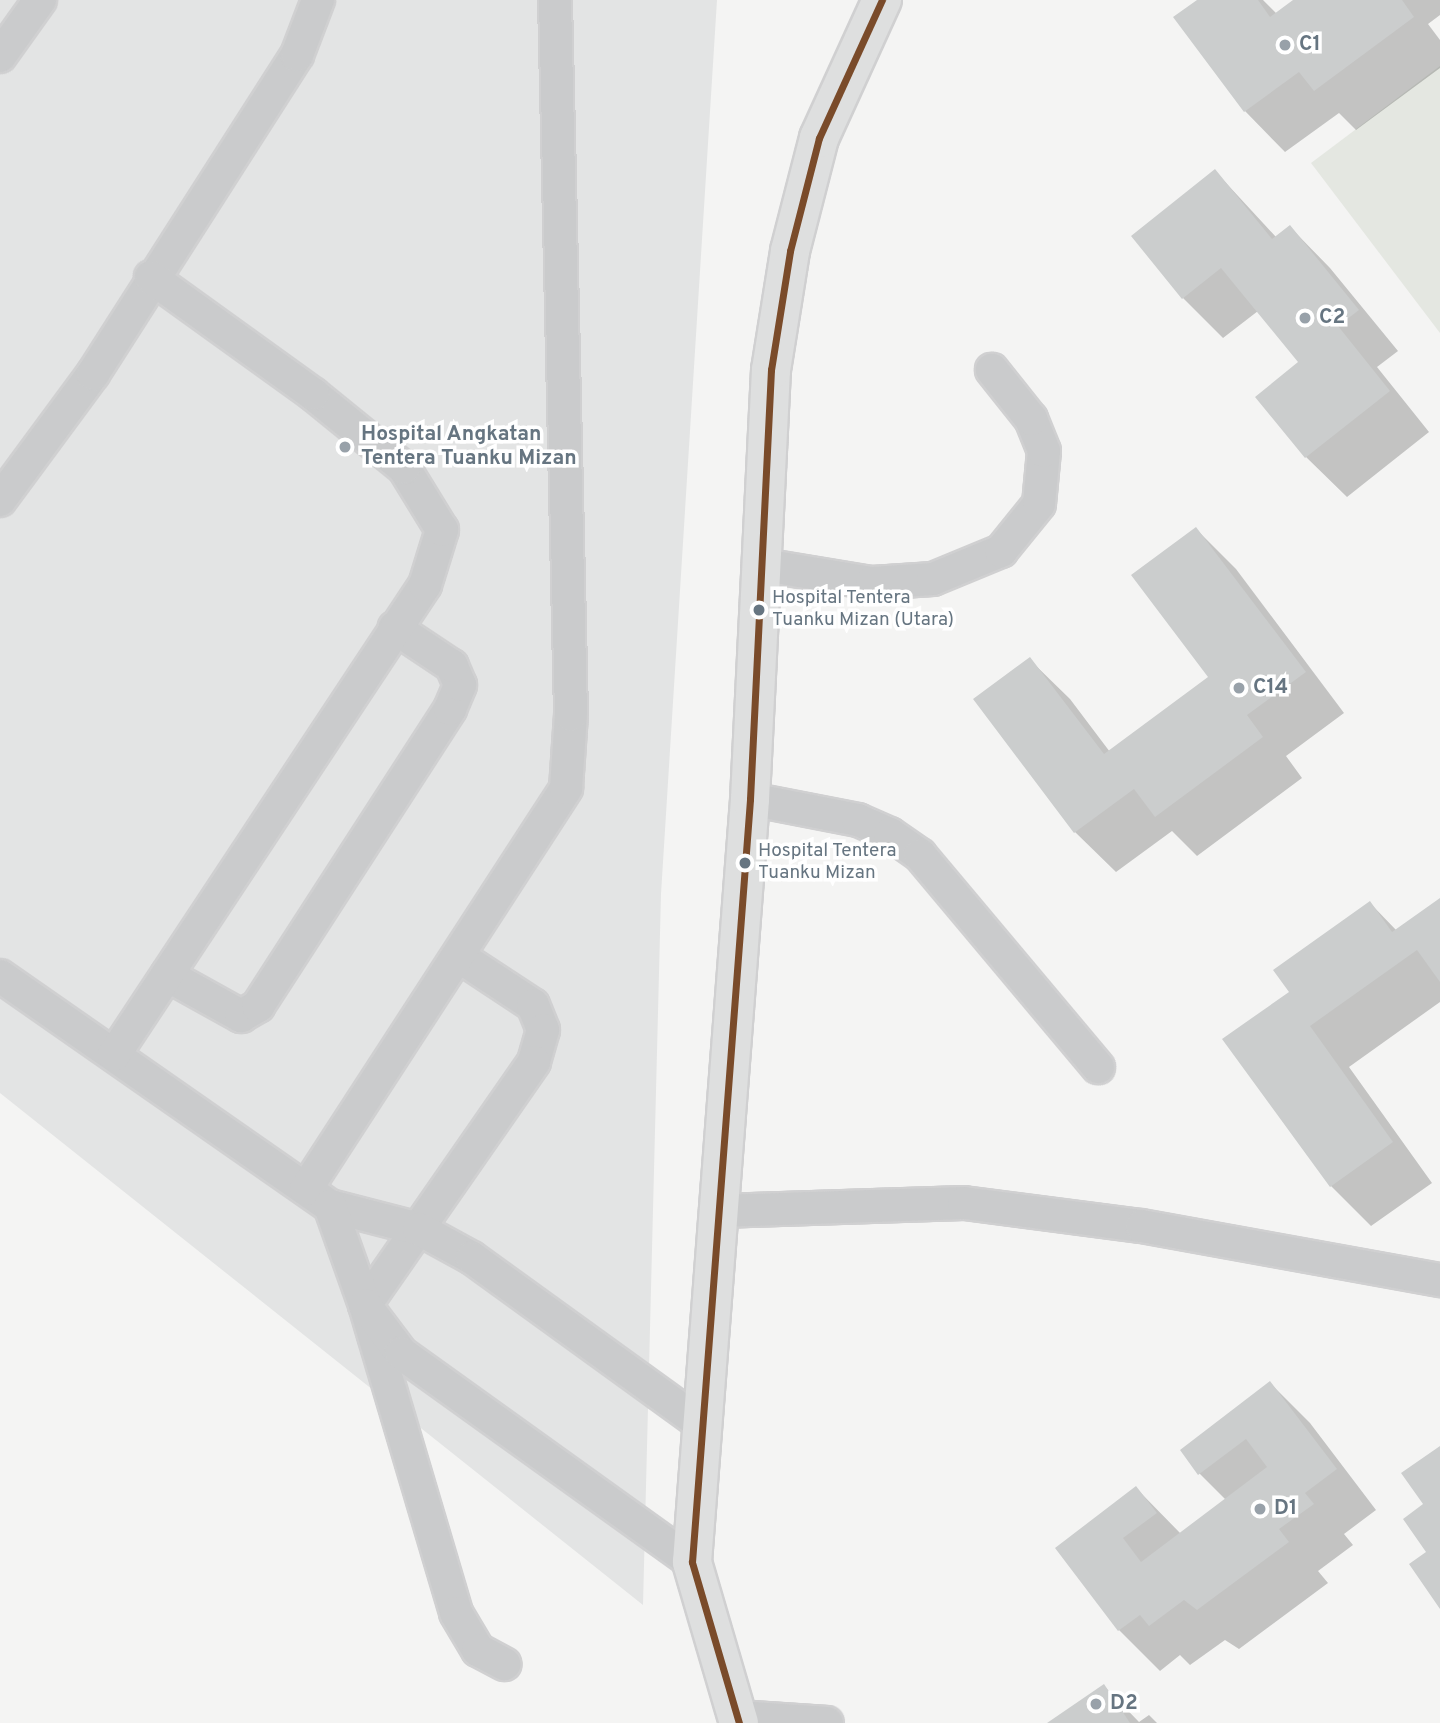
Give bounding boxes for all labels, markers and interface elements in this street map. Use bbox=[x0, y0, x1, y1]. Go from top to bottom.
place label: C1 bbox=[1299, 32, 1321, 58]
marker: C1 bbox=[1277, 37, 1293, 53]
place label: C2 bbox=[1319, 305, 1345, 331]
marker: C2 bbox=[1297, 310, 1313, 326]
place label: Hospital Angkatan Tentera Tuanku Mizan bbox=[361, 422, 577, 472]
marker: Hospital Angkatan Tentera Tuanku Mizan bbox=[335, 437, 355, 457]
place label: Hospital Tentera Tuanku Mizan (Utara) bbox=[772, 588, 954, 632]
marker: Hospital Tentera Tuanku Mizan (Utara) bbox=[752, 603, 766, 617]
place label: C14 bbox=[1253, 675, 1288, 701]
marker: C14 bbox=[1231, 680, 1247, 696]
place label: Hospital Tentera Tuanku Mizan bbox=[758, 841, 897, 885]
marker: Hospital Tentera Tuanku Mizan bbox=[738, 856, 752, 870]
place label: D1 bbox=[1274, 1496, 1297, 1522]
marker: D1 bbox=[1252, 1501, 1268, 1517]
place label: D2 bbox=[1110, 1691, 1138, 1717]
marker: D2 bbox=[1088, 1696, 1104, 1712]

